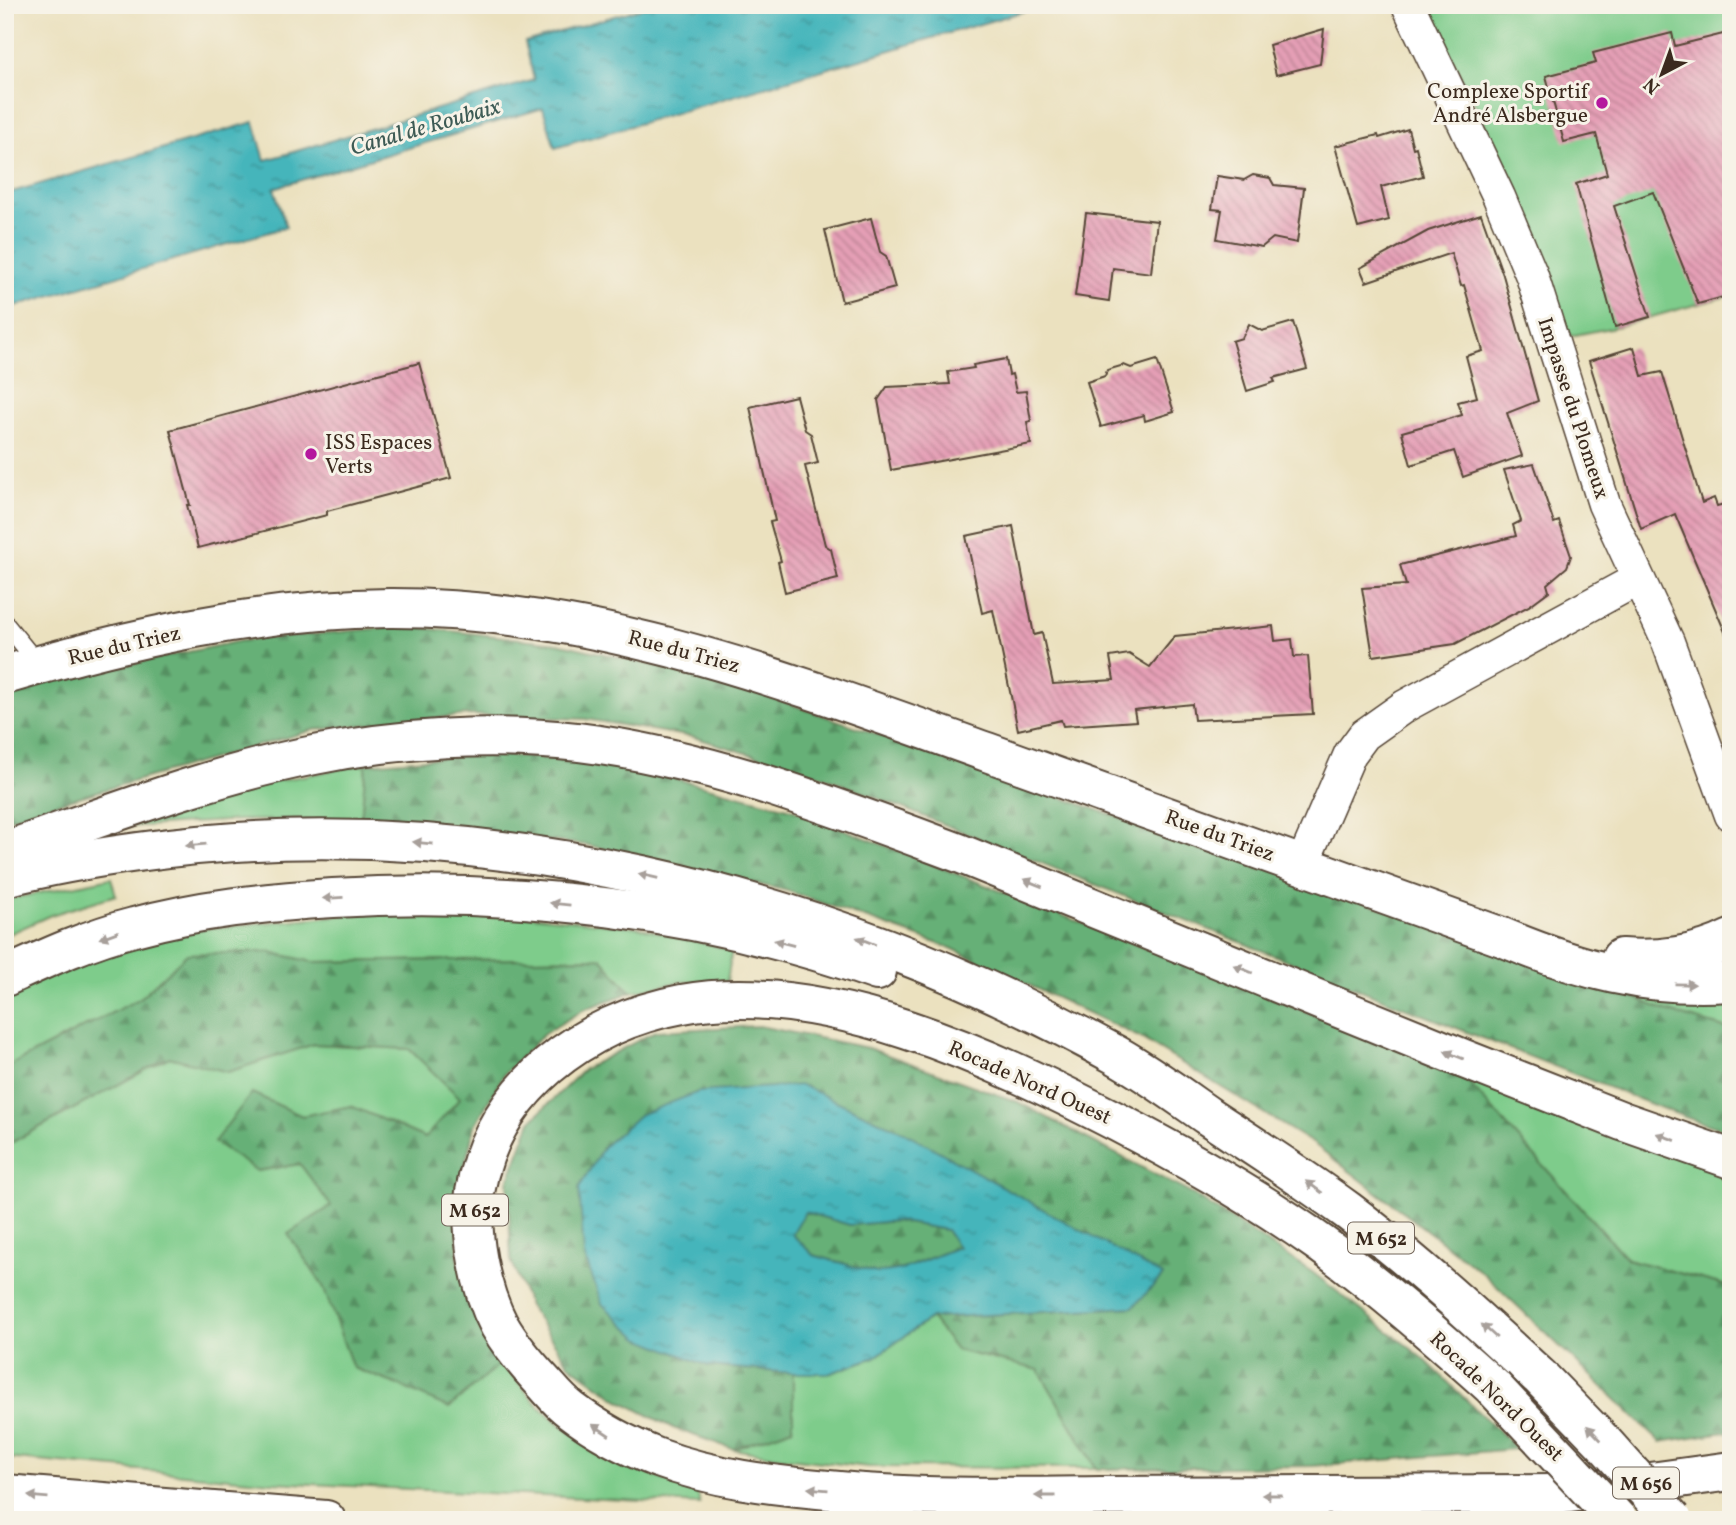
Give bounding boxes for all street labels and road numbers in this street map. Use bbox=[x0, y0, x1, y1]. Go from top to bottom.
street label: Impasse du Plomeux bbox=[1530, 314, 1616, 503]
street label: Rue du Triez bbox=[65, 619, 183, 673]
street label: Rue du Triez bbox=[624, 624, 743, 681]
street label: Rue du Triez bbox=[1161, 803, 1278, 870]
street label: Rocade Nord Ouest bbox=[943, 1034, 1116, 1132]
road number: M 652 bbox=[442, 1194, 508, 1226]
road number: M 652 bbox=[1348, 1222, 1414, 1254]
street label: Rocade Nord Ouest bbox=[1423, 1325, 1569, 1469]
road number: M 656 bbox=[1613, 1468, 1679, 1498]

